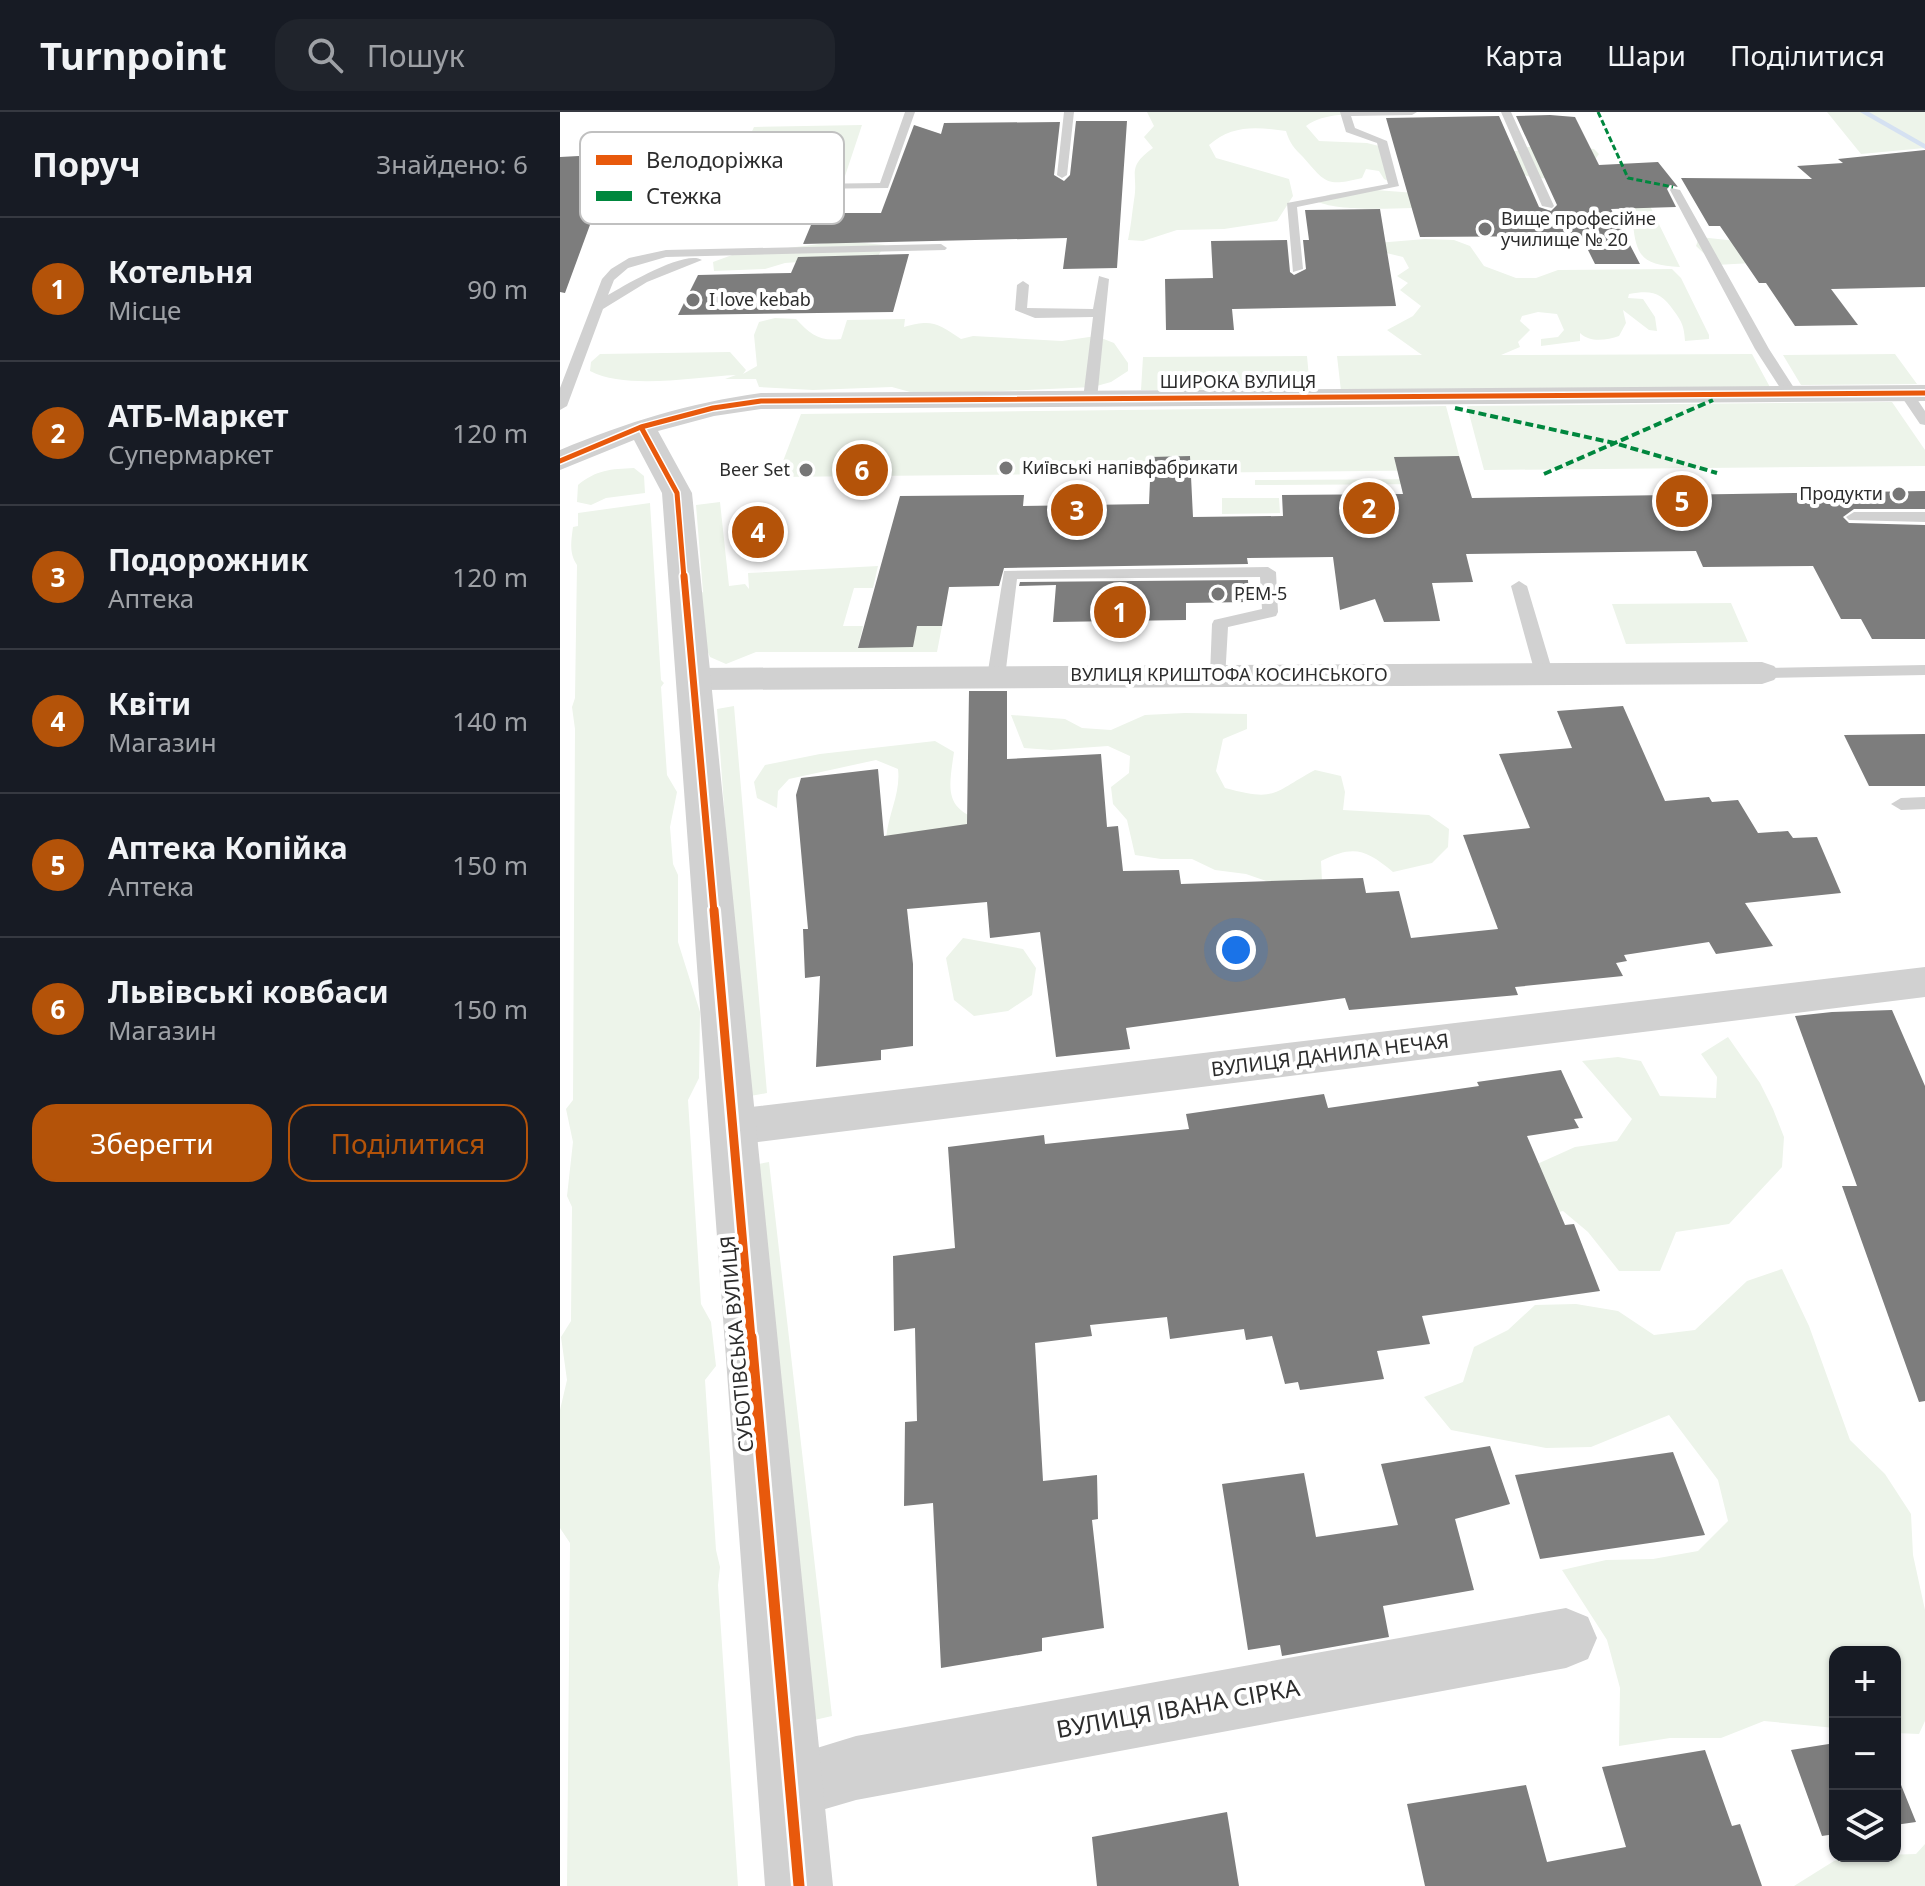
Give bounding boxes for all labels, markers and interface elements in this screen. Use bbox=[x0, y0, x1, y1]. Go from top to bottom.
search box bbox=[275, 19, 835, 91]
text: Turnpoint bbox=[40, 29, 227, 81]
icon: search bbox=[303, 33, 347, 77]
text: Пошук bbox=[367, 35, 465, 76]
text: Карта bbox=[1485, 36, 1563, 74]
text: Шари bbox=[1607, 36, 1686, 74]
text: Поділитися bbox=[1730, 36, 1885, 74]
legend bbox=[580, 132, 844, 224]
text: Поруч bbox=[32, 141, 141, 187]
text: Велодоріжка bbox=[646, 144, 784, 174]
text: Знайдено: 6 bbox=[376, 146, 528, 182]
text: Стежка bbox=[646, 180, 722, 210]
place label: Вище професійне училище № 20 bbox=[1501, 206, 1656, 251]
marker: Вище професійне училище № 20 bbox=[1476, 220, 1494, 238]
text: Котельня bbox=[108, 251, 253, 292]
text: 1 bbox=[51, 271, 65, 307]
text: 90 m bbox=[467, 271, 528, 307]
place label: I love kebab bbox=[709, 287, 811, 311]
marker: I love kebab bbox=[684, 291, 702, 309]
text: Місце bbox=[108, 292, 181, 328]
street label: ШИРОКА ВУЛИЦЯ bbox=[1160, 369, 1316, 393]
text: АТБ-Маркет bbox=[108, 395, 289, 436]
text: 2 bbox=[51, 415, 65, 451]
text: 120 m bbox=[452, 415, 528, 451]
text: Супермаркет bbox=[108, 436, 273, 472]
pin: 6 bbox=[836, 440, 888, 500]
place label: Київські напівфабрикати bbox=[1022, 455, 1238, 479]
place label: Beer Set bbox=[719, 457, 790, 481]
marker: Київські напівфабрикати bbox=[997, 459, 1015, 477]
marker: Beer Set bbox=[797, 461, 815, 479]
pin: 5 bbox=[1656, 471, 1708, 531]
pin: 2 bbox=[1343, 478, 1395, 538]
pin: 3 bbox=[1051, 480, 1103, 540]
place label: Продукти bbox=[1799, 481, 1883, 505]
marker: Продукти bbox=[1890, 485, 1908, 503]
pin: 4 bbox=[732, 502, 784, 562]
text: Подорожник bbox=[108, 539, 308, 580]
text: 3 bbox=[51, 559, 65, 595]
text: 120 m bbox=[452, 559, 528, 595]
text: Аптека bbox=[108, 580, 194, 616]
place label: РЕМ-5 bbox=[1234, 581, 1287, 605]
pin: 1 bbox=[1094, 582, 1146, 642]
marker: РЕМ-5 bbox=[1209, 585, 1227, 603]
street label: ВУЛИЦЯ КРИШТОФА КОСИНСЬКОГО bbox=[1070, 662, 1388, 686]
text: Квіти bbox=[108, 683, 191, 724]
text: 4 bbox=[51, 703, 65, 739]
text: 140 m bbox=[452, 703, 528, 739]
text: Магазин bbox=[108, 724, 217, 760]
text: Аптека Копійка bbox=[108, 827, 348, 868]
text: 5 bbox=[51, 847, 65, 883]
text: 150 m bbox=[452, 847, 528, 883]
text: Аптека bbox=[108, 868, 194, 904]
your location bbox=[1216, 930, 1256, 970]
text: Львівські ковбаси bbox=[108, 971, 389, 1012]
text: 6 bbox=[51, 991, 65, 1027]
text: 150 m bbox=[452, 991, 528, 1027]
text: Магазин bbox=[108, 1012, 217, 1048]
street label: ВУЛИЦЯ ДАНИЛА НЕЧАЯ bbox=[1209, 1027, 1450, 1083]
button: Зберегти bbox=[32, 1104, 272, 1182]
button: Поділитися bbox=[288, 1104, 528, 1182]
street label: СУБОТІВСЬКА ВУЛИЦЯ bbox=[714, 1234, 759, 1454]
map controls bbox=[1829, 1646, 1901, 1862]
button: + bbox=[1829, 1646, 1901, 1718]
street label: ВУЛИЦЯ ІВАНА СІРКА bbox=[1053, 1670, 1303, 1745]
button: − bbox=[1829, 1718, 1901, 1790]
button: layers bbox=[1829, 1790, 1901, 1862]

